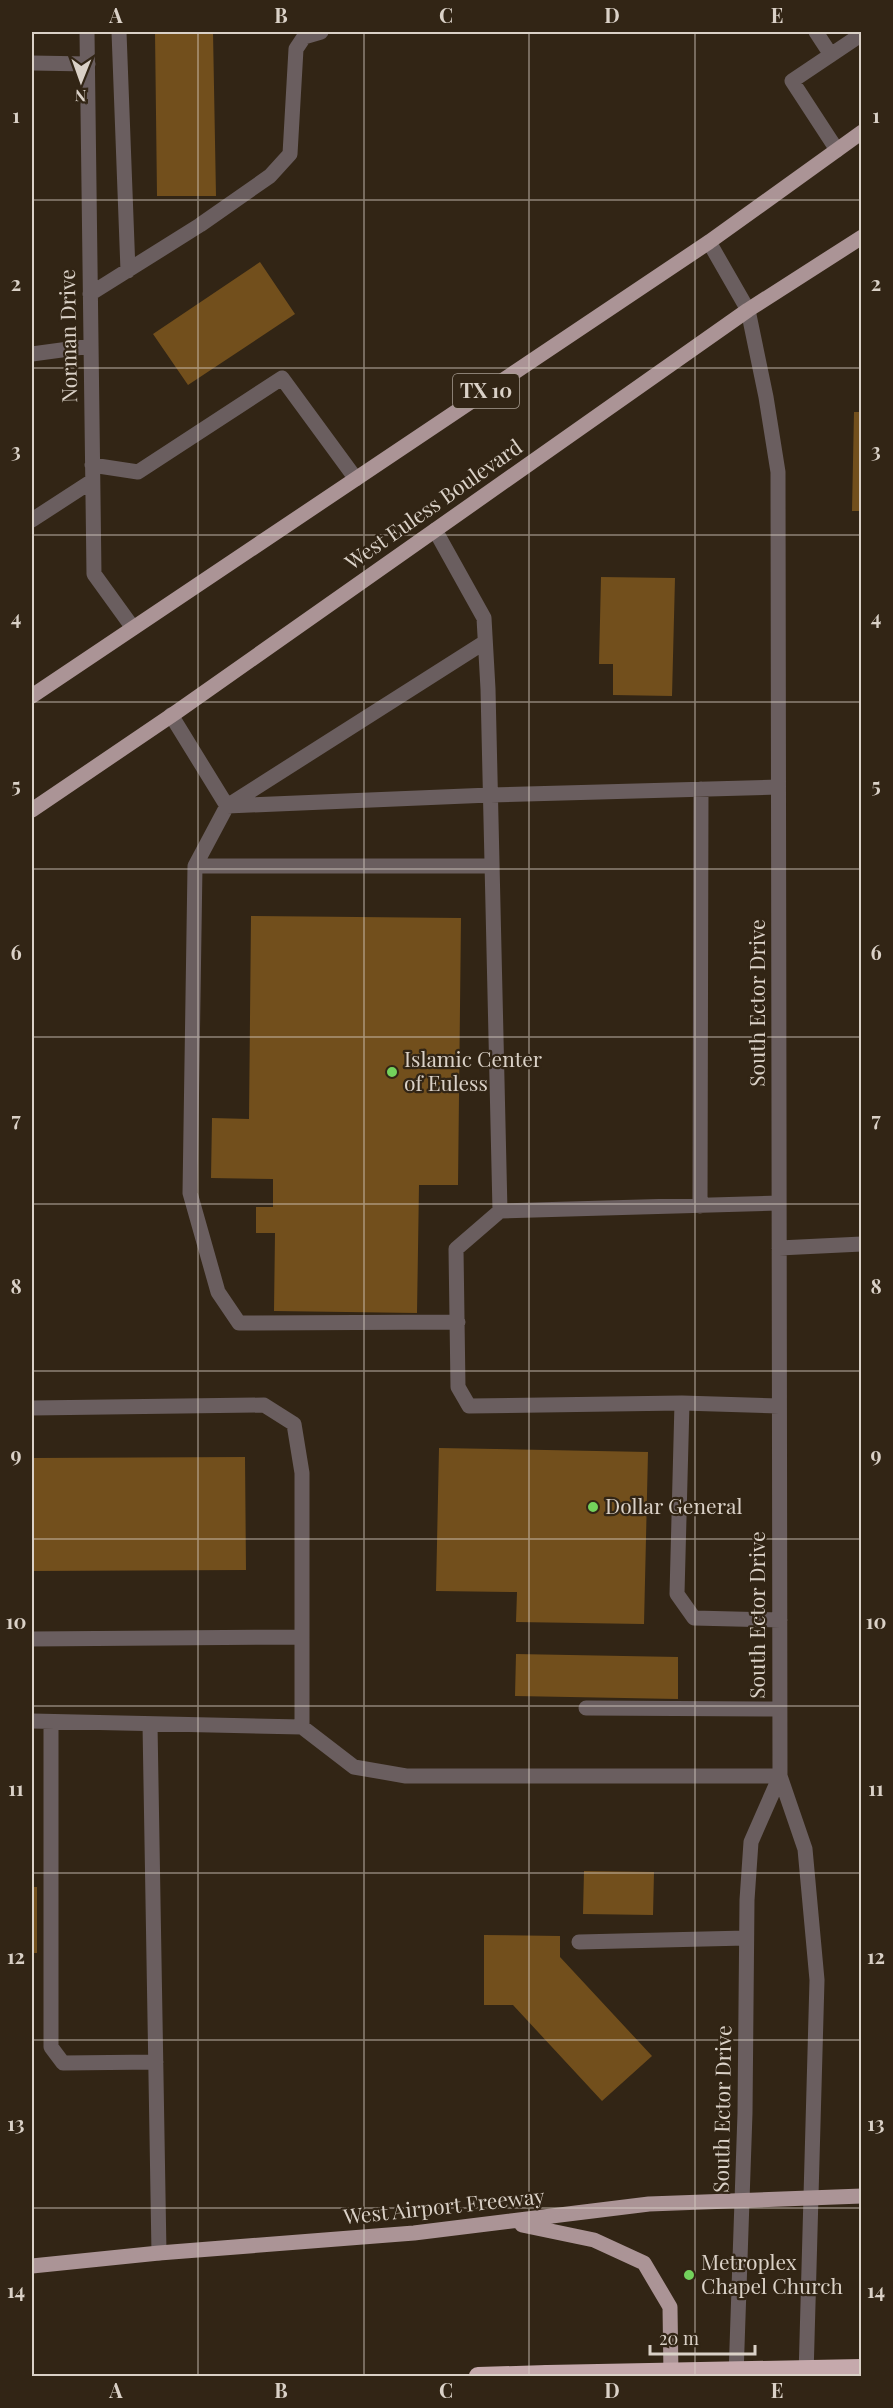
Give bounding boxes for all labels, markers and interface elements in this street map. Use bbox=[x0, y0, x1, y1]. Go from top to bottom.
text: A bbox=[108, 1, 123, 28]
text: B bbox=[274, 1, 288, 28]
text: C bbox=[439, 1, 453, 28]
text: D bbox=[604, 1, 620, 28]
text: E bbox=[771, 1, 783, 28]
north arrow bbox=[51, 51, 111, 111]
text: N bbox=[74, 86, 87, 107]
text: 1 bbox=[12, 101, 20, 128]
text: 1 bbox=[872, 101, 880, 128]
text: 2 bbox=[11, 269, 21, 296]
street label: Norman Drive bbox=[52, 269, 82, 403]
text: 2 bbox=[871, 269, 881, 296]
road number: TX 10 bbox=[453, 374, 519, 408]
street label: West Euless Boulevard bbox=[338, 432, 527, 576]
text: 3 bbox=[11, 436, 21, 463]
text: 3 bbox=[871, 436, 881, 463]
text: 4 bbox=[11, 603, 21, 630]
text: 4 bbox=[871, 603, 881, 630]
text: 5 bbox=[11, 771, 21, 798]
text: 5 bbox=[871, 771, 881, 798]
street label: South Ector Drive bbox=[742, 919, 770, 1087]
text: 6 bbox=[10, 938, 22, 965]
text: 6 bbox=[870, 938, 882, 965]
place label: Islamic Center of Euless bbox=[404, 1044, 543, 1096]
marker: Islamic Center of Euless bbox=[385, 1065, 399, 1079]
text: 7 bbox=[11, 1105, 21, 1132]
text: 7 bbox=[871, 1105, 881, 1132]
text: 8 bbox=[10, 1272, 22, 1299]
text: 8 bbox=[870, 1272, 882, 1299]
text: 9 bbox=[10, 1440, 22, 1467]
text: 9 bbox=[870, 1440, 882, 1467]
place label: Dollar General bbox=[605, 1491, 742, 1519]
marker: Dollar General bbox=[586, 1500, 600, 1514]
street label: South Ector Drive bbox=[742, 1531, 770, 1699]
text: 10 bbox=[6, 1607, 26, 1634]
text: 10 bbox=[866, 1607, 886, 1634]
text: 11 bbox=[8, 1774, 24, 1801]
text: 11 bbox=[868, 1774, 884, 1801]
text: 12 bbox=[7, 1942, 25, 1969]
text: 12 bbox=[867, 1942, 885, 1969]
street label: South Ector Drive bbox=[706, 2025, 736, 2193]
text: 13 bbox=[7, 2109, 25, 2136]
text: 13 bbox=[867, 2109, 885, 2136]
street label: West Airport Freeway bbox=[341, 2180, 546, 2230]
place label: Metroplex Chapel Church bbox=[701, 2247, 843, 2299]
marker: Metroplex Chapel Church bbox=[682, 2268, 696, 2282]
text: 14 bbox=[7, 2276, 25, 2303]
text: 14 bbox=[867, 2276, 885, 2303]
scale bar bbox=[650, 2318, 755, 2356]
text: 20 m bbox=[659, 2326, 699, 2350]
text: A bbox=[108, 2376, 123, 2403]
text: B bbox=[274, 2376, 288, 2403]
text: C bbox=[439, 2376, 453, 2403]
text: D bbox=[604, 2376, 620, 2403]
text: E bbox=[771, 2376, 783, 2403]

